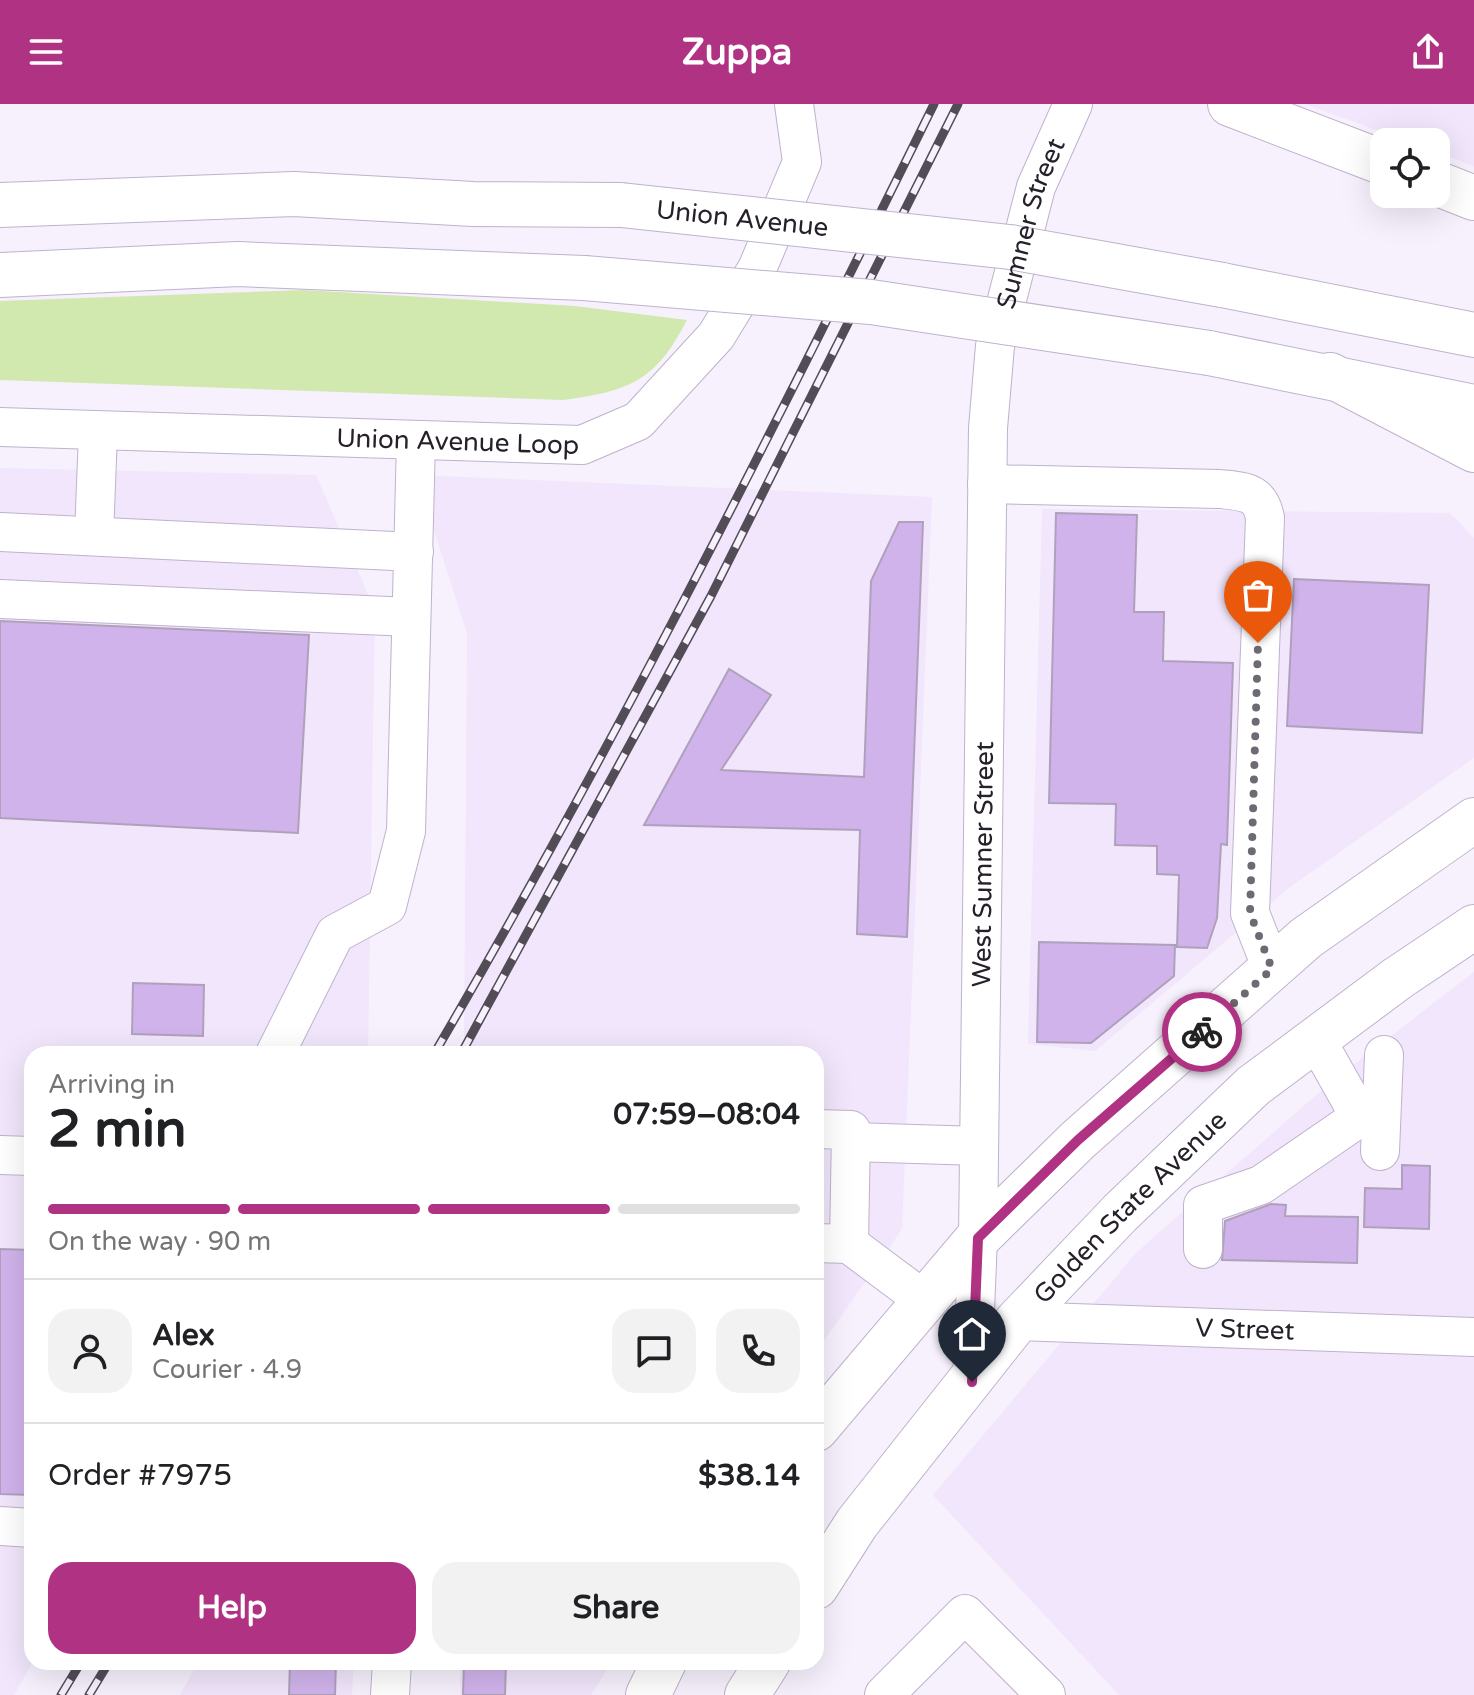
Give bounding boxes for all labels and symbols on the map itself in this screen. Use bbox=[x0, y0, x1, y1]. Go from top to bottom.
street label: Sumner Street bbox=[990, 133, 1072, 312]
street label: Union Avenue bbox=[655, 194, 830, 243]
street label: Union Avenue Loop bbox=[336, 422, 580, 461]
pin bbox=[1224, 561, 1292, 643]
street label: West Sumner Street bbox=[966, 741, 1000, 987]
courier bbox=[1162, 992, 1242, 1072]
street label: Golden State Avenue bbox=[1027, 1105, 1233, 1310]
pin bbox=[938, 1300, 1006, 1382]
street label: V Street bbox=[1195, 1312, 1295, 1347]

